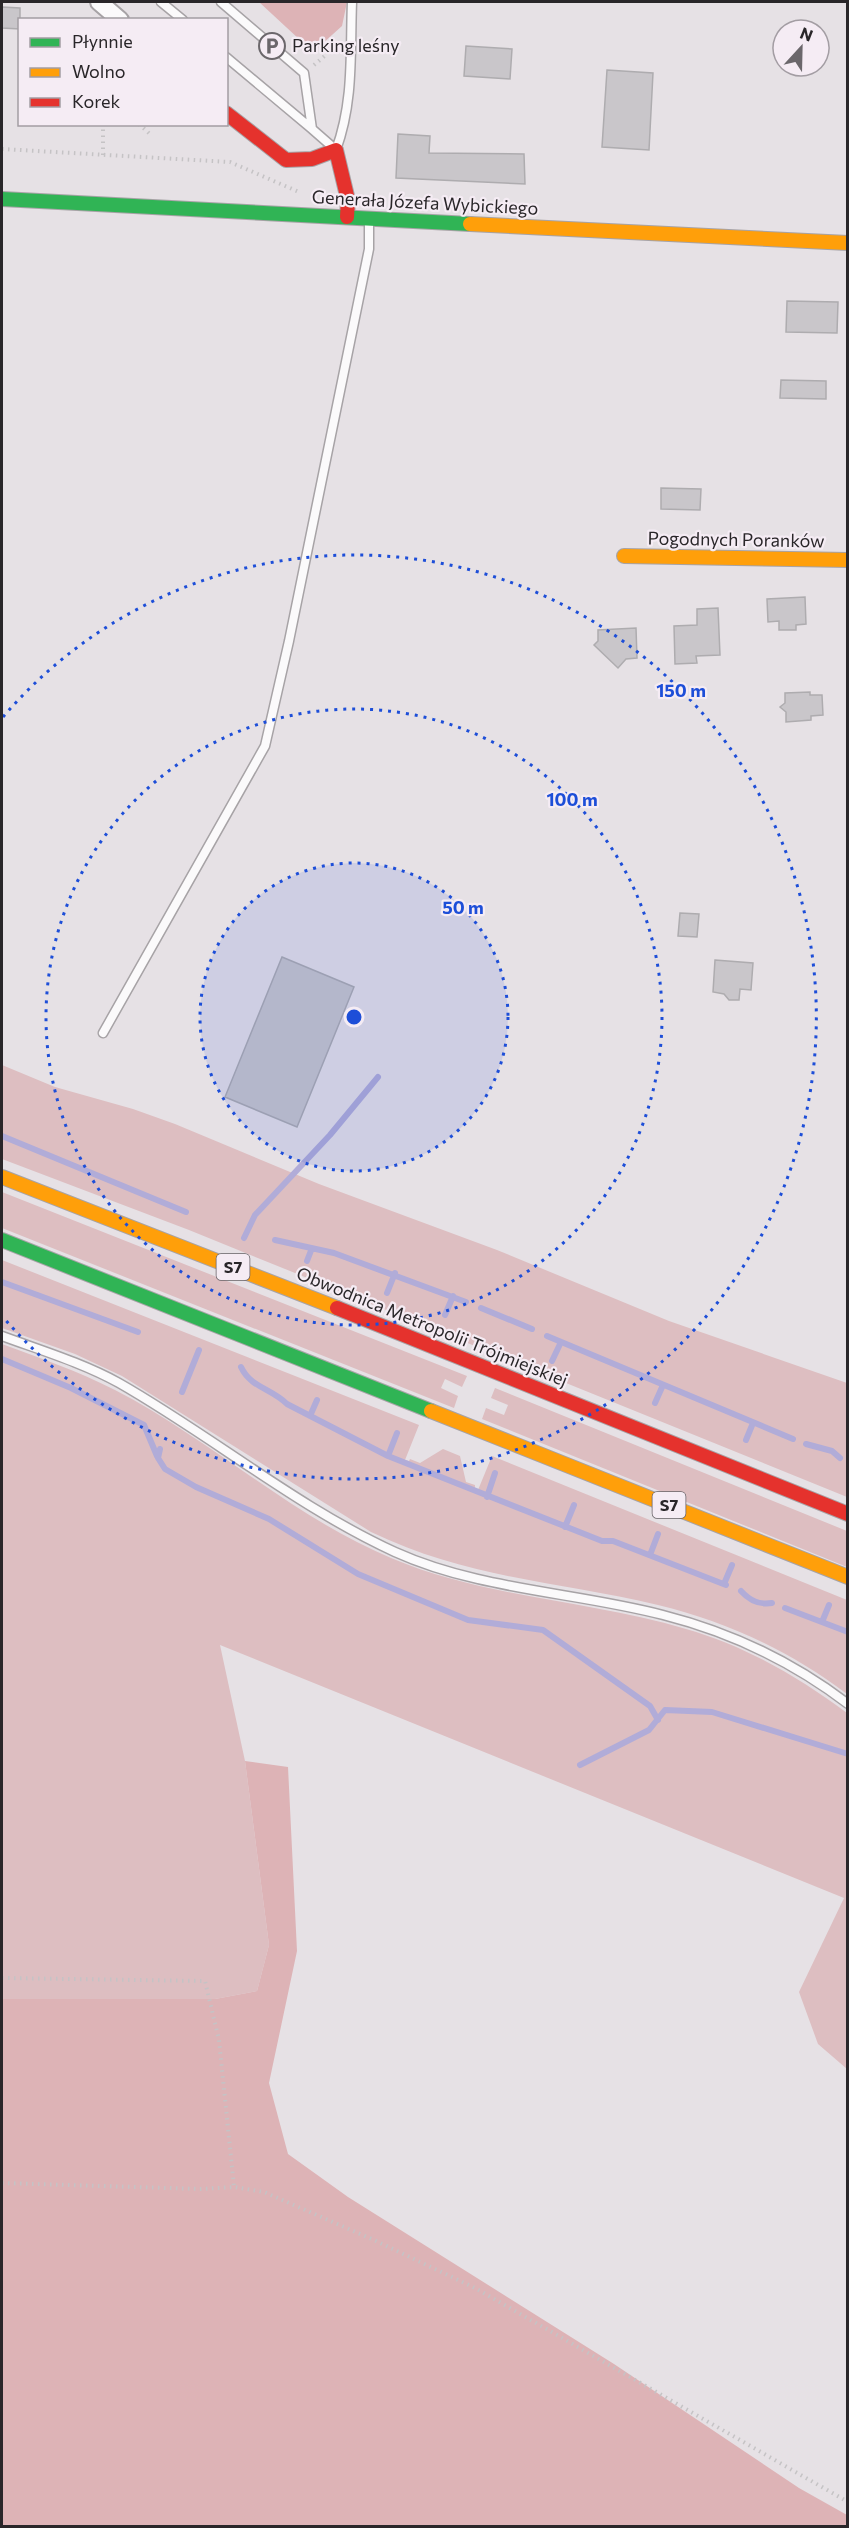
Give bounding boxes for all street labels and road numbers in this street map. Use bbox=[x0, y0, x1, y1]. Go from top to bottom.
street label: Generała Józefa Wybickiego bbox=[311, 185, 539, 219]
street label: Pogodnych Poranków bbox=[647, 526, 825, 552]
road number: S7 bbox=[216, 1254, 250, 1280]
street label: Obwodnica Metropolii Trójmiejskiej bbox=[294, 1261, 571, 1391]
road number: S7 bbox=[652, 1492, 686, 1518]

